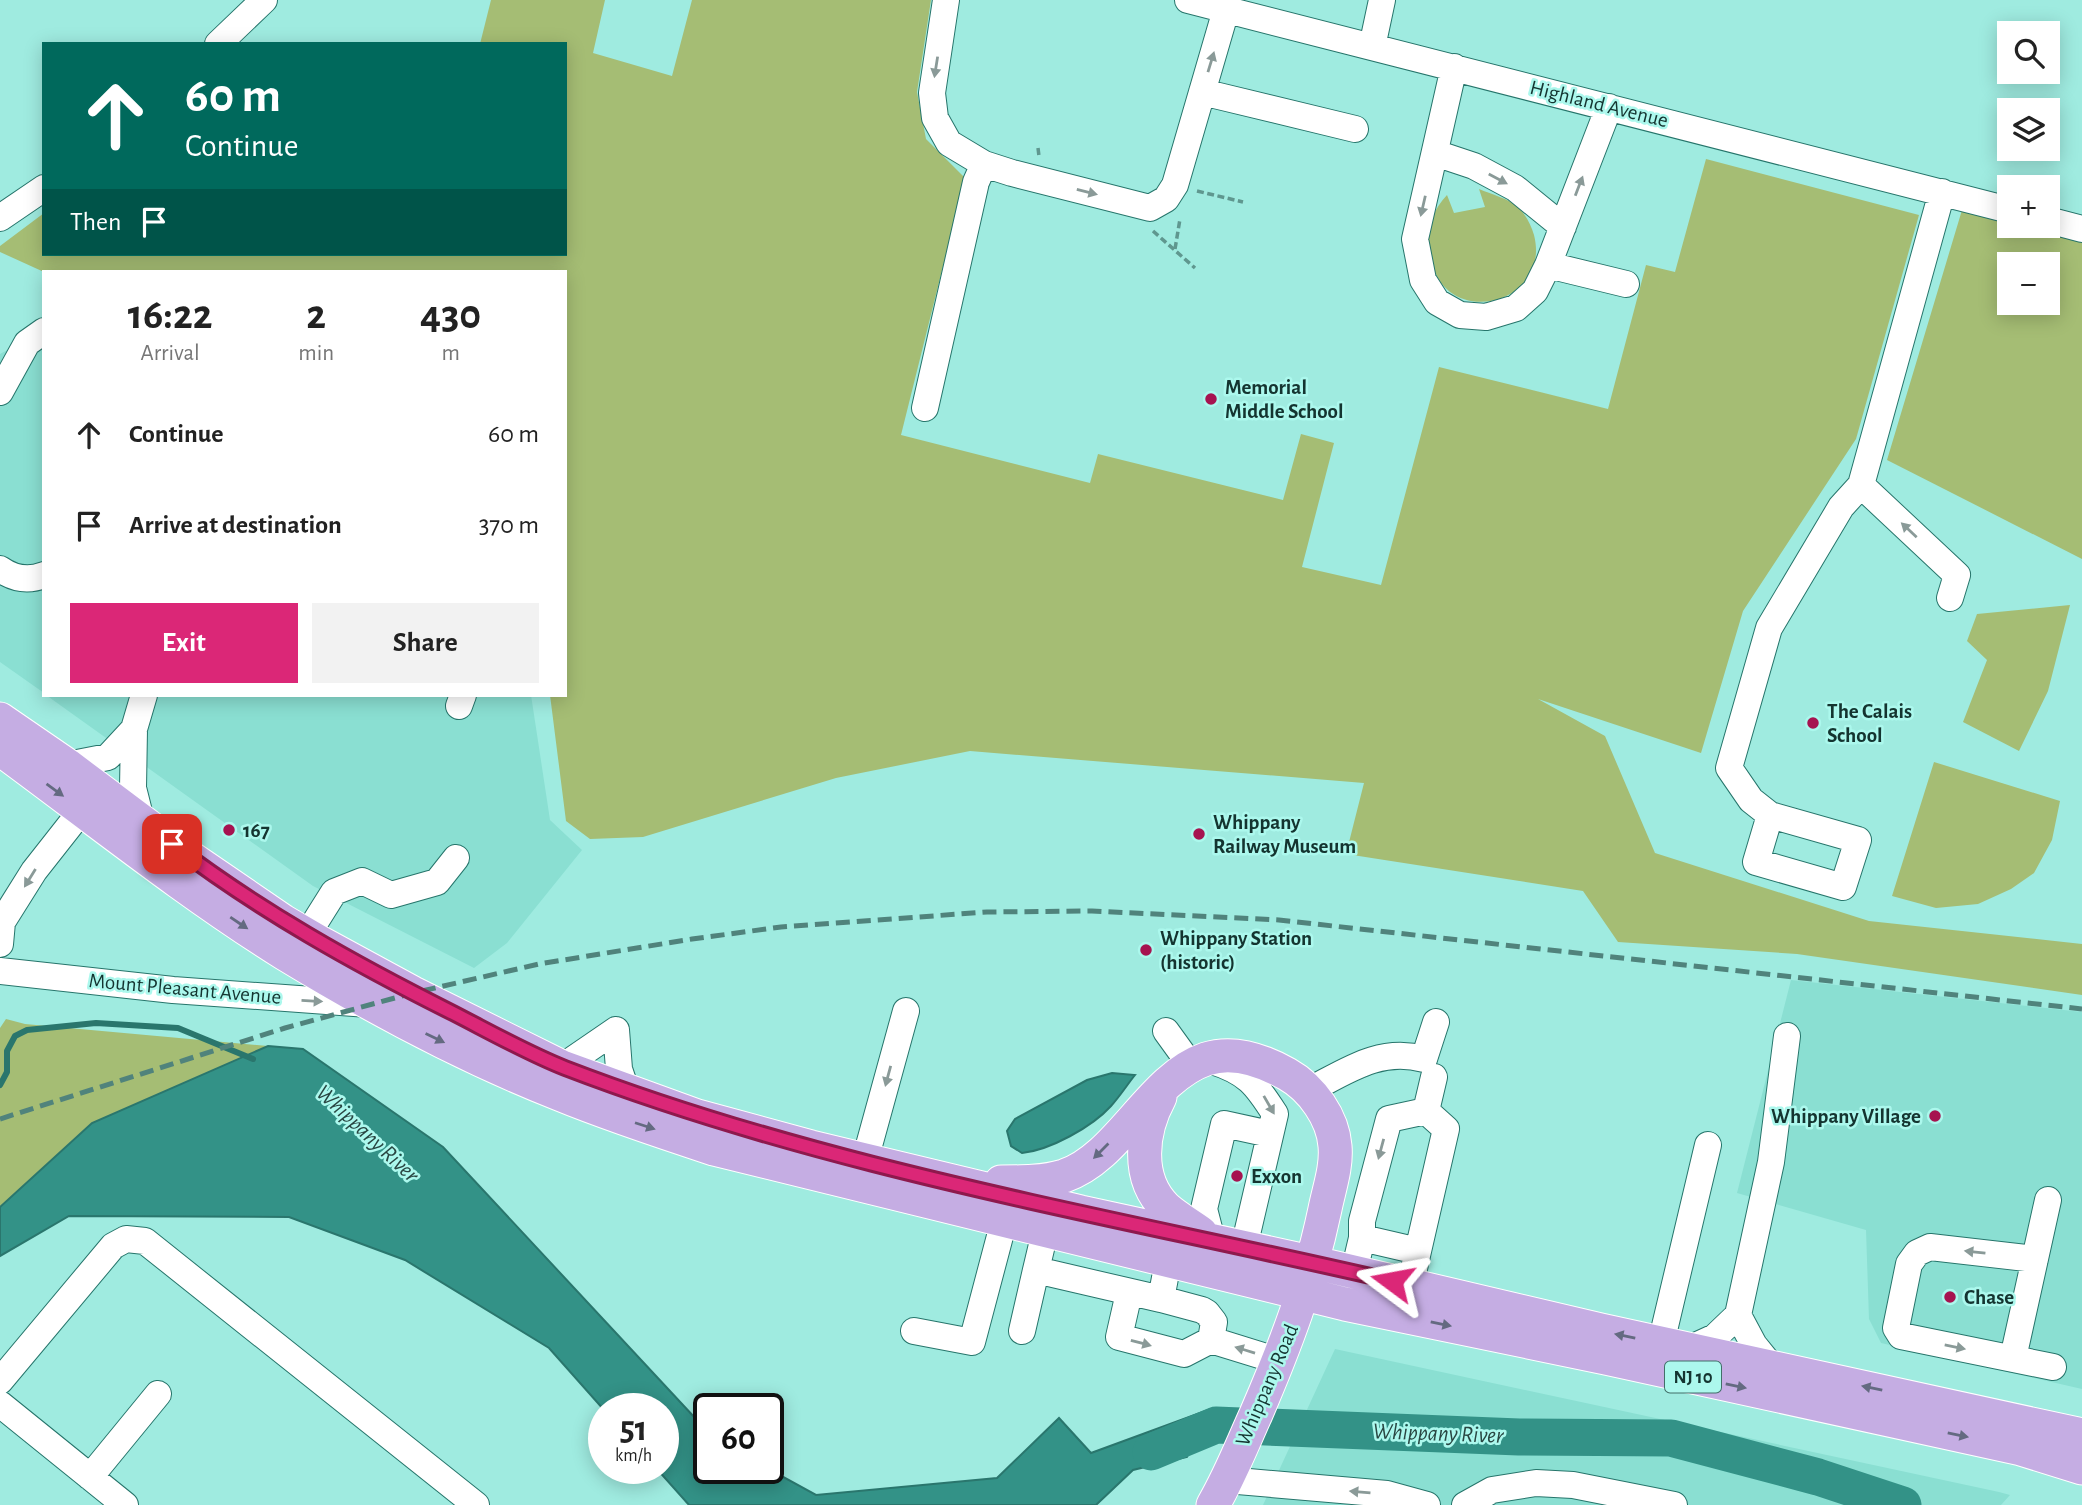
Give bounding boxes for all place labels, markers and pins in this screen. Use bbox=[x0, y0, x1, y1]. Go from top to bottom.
place label: Memorial Middle School bbox=[1225, 377, 1344, 422]
marker: Memorial Middle School bbox=[1203, 391, 1219, 407]
place label: The Calais School bbox=[1827, 701, 1912, 746]
marker: The Calais School bbox=[1805, 715, 1821, 731]
place label: Whippany Railway Museum bbox=[1213, 812, 1356, 857]
pin bbox=[142, 814, 202, 874]
place label: 167 bbox=[243, 820, 270, 841]
marker: 167 bbox=[221, 822, 237, 838]
marker: Whippany Railway Museum bbox=[1191, 826, 1207, 842]
place label: Whippany Station (historic) bbox=[1160, 928, 1312, 973]
marker: Whippany Station (historic) bbox=[1138, 942, 1154, 958]
place label: Whippany Village bbox=[1771, 1106, 1921, 1127]
marker: Whippany Village bbox=[1927, 1108, 1943, 1124]
place label: Exxon bbox=[1251, 1166, 1302, 1187]
marker: Exxon bbox=[1229, 1168, 1245, 1184]
place label: Chase bbox=[1964, 1287, 2014, 1308]
marker: Chase bbox=[1942, 1289, 1958, 1305]

